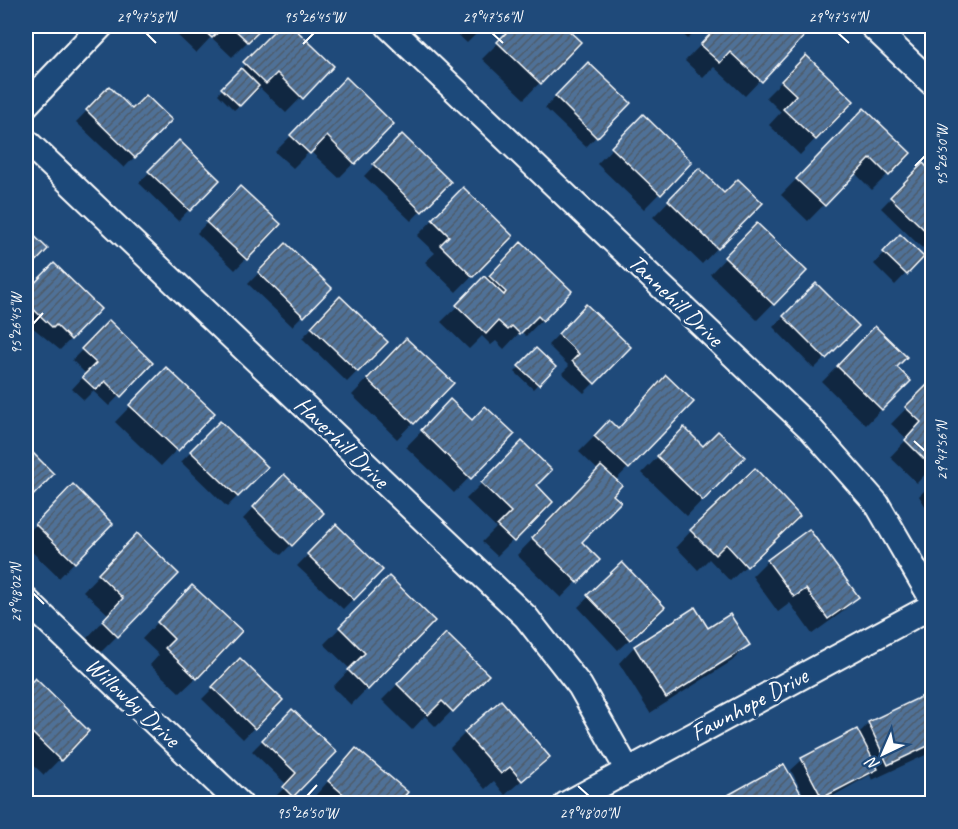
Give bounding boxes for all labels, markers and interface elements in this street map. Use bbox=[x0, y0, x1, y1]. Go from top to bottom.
text: 29°47'58"N bbox=[116, 8, 179, 27]
text: 95°26'45"W bbox=[284, 8, 348, 27]
text: 29°47'56"N bbox=[462, 8, 525, 27]
text: 29°47'54"N bbox=[808, 8, 871, 27]
text: 95°26'50"W bbox=[933, 122, 952, 186]
street label: Tannehill Drive bbox=[622, 247, 732, 354]
text: 95°26'45"W bbox=[7, 290, 26, 354]
street label: Haverhill Drive bbox=[288, 389, 397, 496]
text: 29°47'56"N bbox=[933, 418, 952, 481]
text: 29°48'02"N bbox=[7, 560, 26, 623]
street label: Willowby Drive bbox=[79, 650, 188, 755]
street label: Fawnhope Drive bbox=[685, 660, 815, 747]
north arrow bbox=[853, 724, 913, 784]
text: N bbox=[861, 751, 884, 775]
text: 95°26'50"W bbox=[277, 804, 341, 823]
text: 29°48'00"N bbox=[559, 804, 622, 823]

